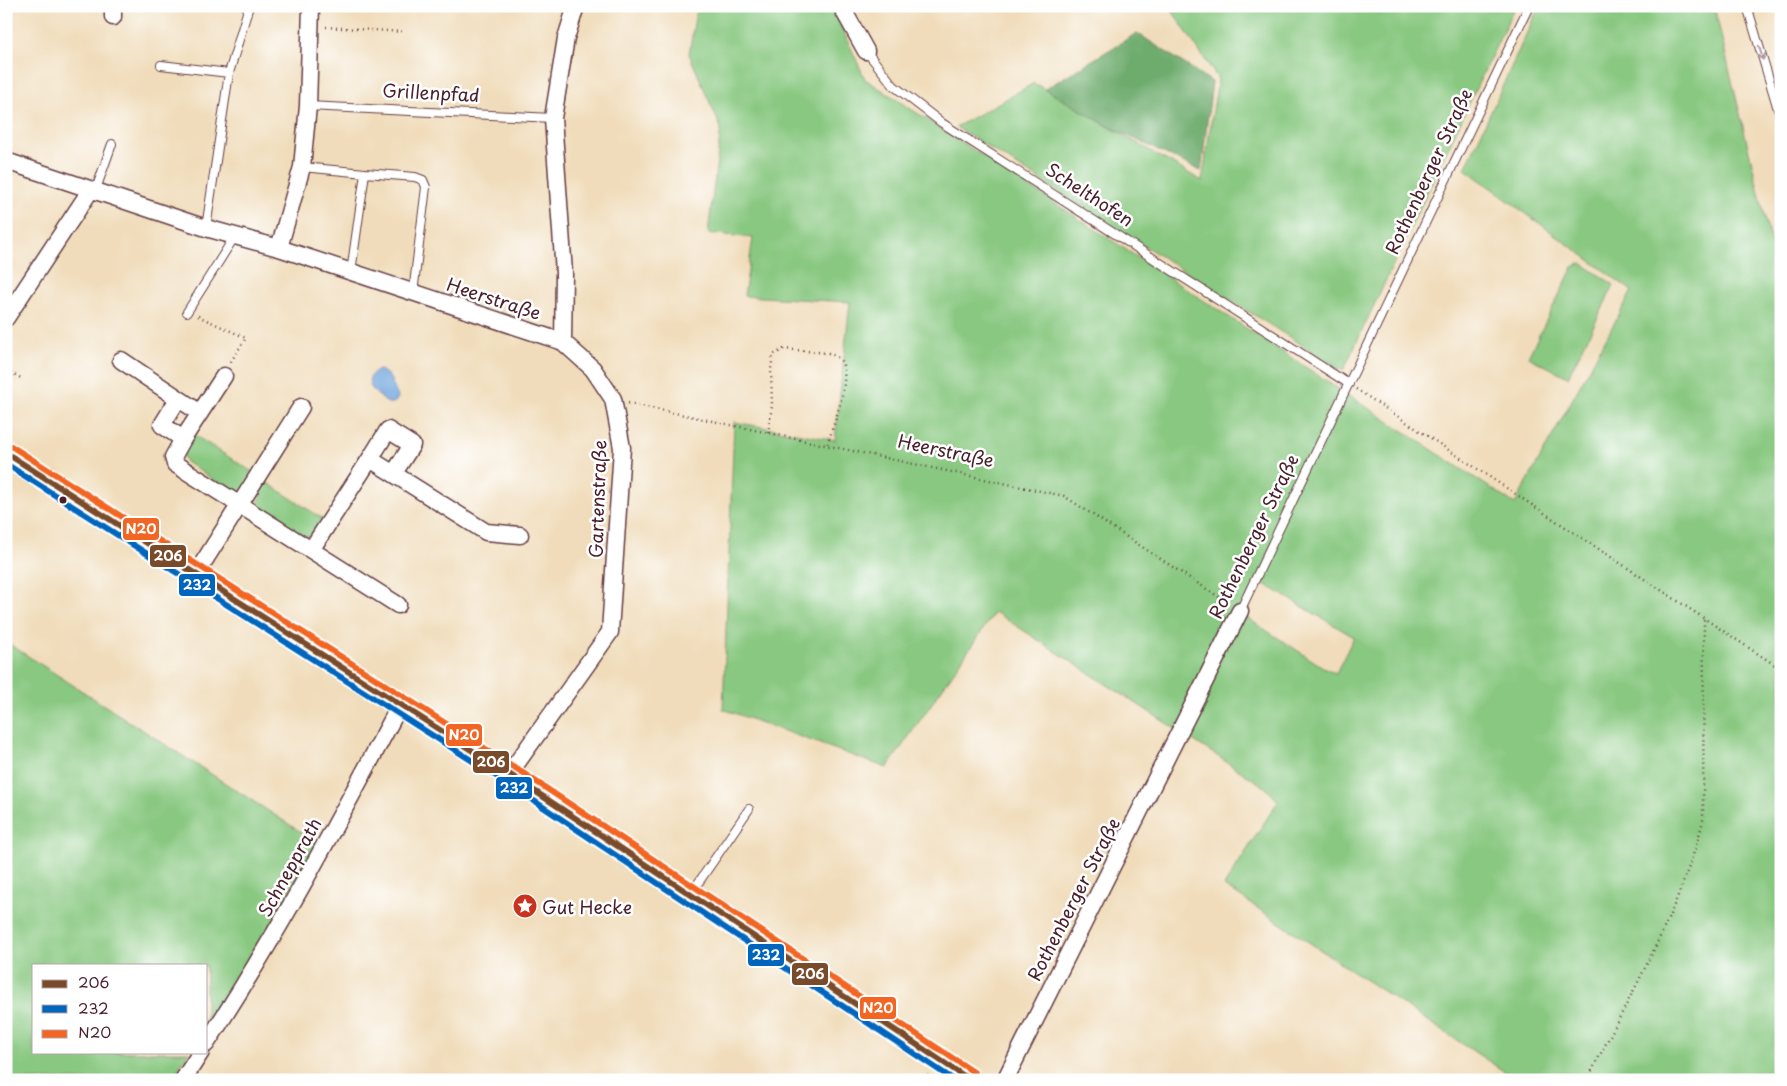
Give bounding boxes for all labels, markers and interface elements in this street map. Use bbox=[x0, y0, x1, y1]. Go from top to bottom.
one-way arrow bbox=[1756, 45, 1766, 61]
street label: Grillenpfad bbox=[382, 76, 480, 108]
street label: Rothenberger Straße bbox=[1378, 84, 1478, 258]
street label: Schelthofen bbox=[1041, 155, 1139, 233]
street label: Heerstraße bbox=[443, 270, 545, 326]
street label: Heerstraße bbox=[896, 427, 996, 473]
street label: Gartenstraße bbox=[581, 440, 613, 558]
street label: Rothenberger Straße bbox=[1201, 449, 1305, 623]
unlabelled marker bbox=[58, 495, 68, 505]
line badge: N20 bbox=[122, 517, 160, 541]
text: N20 bbox=[126, 518, 156, 539]
line badge: 206 bbox=[149, 544, 187, 568]
text: 206 bbox=[154, 545, 183, 566]
line badge: 232 bbox=[178, 573, 216, 597]
text: 232 bbox=[183, 574, 211, 595]
line badge: N20 bbox=[445, 723, 483, 747]
text: N20 bbox=[449, 724, 479, 745]
line badge: 206 bbox=[472, 750, 510, 774]
text: 206 bbox=[477, 751, 506, 772]
line badge: 232 bbox=[495, 776, 533, 800]
text: 232 bbox=[500, 777, 528, 798]
street label: Schnepprath bbox=[251, 813, 327, 921]
street label: Rothenberger Straße bbox=[1020, 813, 1126, 985]
place icon: Gut Hecke bbox=[512, 893, 538, 919]
place label: Gut Hecke bbox=[542, 893, 632, 920]
line badge: 232 bbox=[747, 943, 785, 967]
text: 232 bbox=[752, 944, 780, 965]
line badge: 206 bbox=[791, 962, 829, 986]
text: 206 bbox=[796, 963, 825, 984]
legend bbox=[32, 964, 208, 1054]
text: 206 bbox=[78, 970, 109, 993]
text: 232 bbox=[78, 996, 109, 1019]
line badge: N20 bbox=[859, 996, 897, 1020]
text: N20 bbox=[863, 997, 893, 1018]
text: N20 bbox=[78, 1020, 111, 1043]

